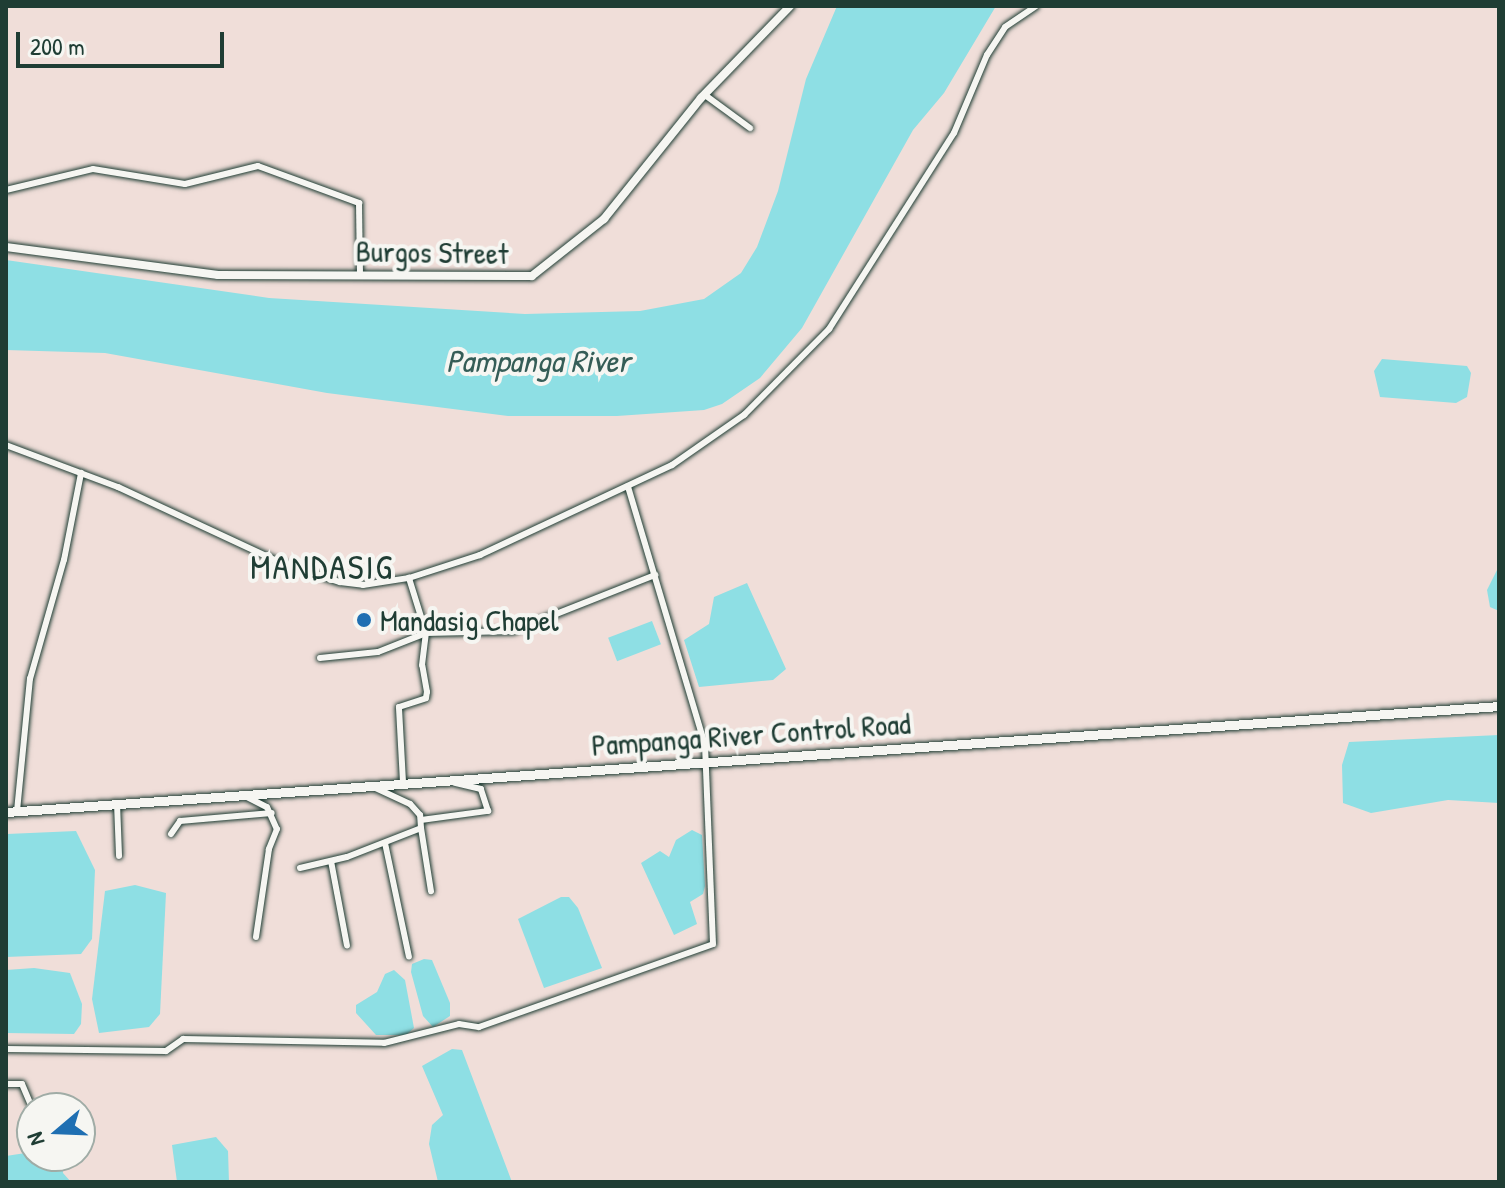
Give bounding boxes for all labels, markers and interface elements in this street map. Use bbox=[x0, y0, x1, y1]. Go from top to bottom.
scale bar bbox=[20, 16, 228, 66]
text: 200 m bbox=[30, 30, 85, 62]
street label: Burgos Street bbox=[355, 233, 509, 271]
water label: Pampanga River bbox=[446, 342, 630, 380]
district label: MANDASIG bbox=[250, 548, 394, 588]
place label: Mandasig Chapel bbox=[380, 602, 559, 638]
marker: Mandasig Chapel bbox=[355, 611, 373, 629]
street label: Pampanga River Control Road bbox=[590, 705, 912, 763]
north arrow bbox=[16, 1092, 96, 1172]
text: N bbox=[19, 1129, 51, 1150]

